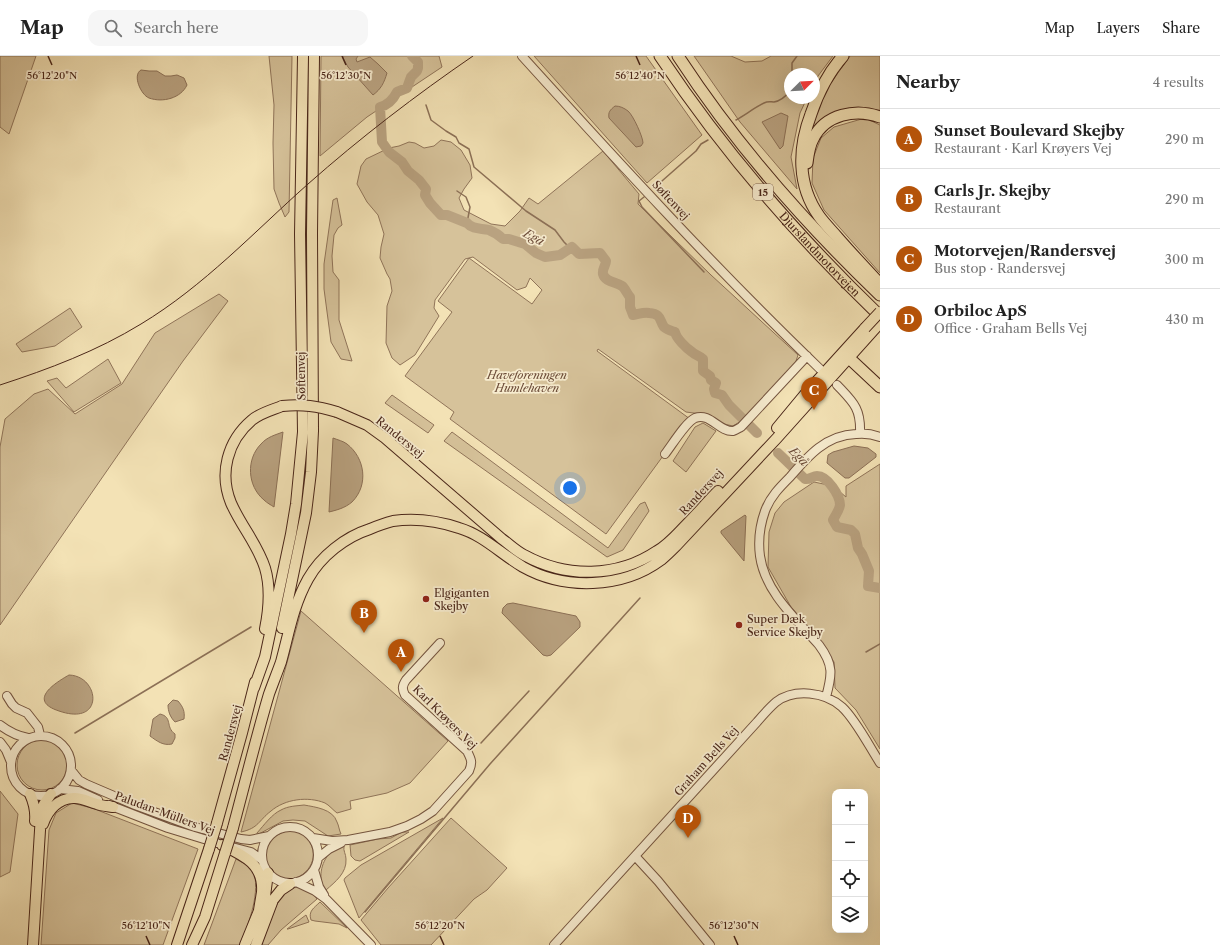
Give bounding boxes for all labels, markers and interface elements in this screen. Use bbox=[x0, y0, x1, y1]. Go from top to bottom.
search box bbox=[88, 10, 368, 46]
text: Map bbox=[20, 16, 64, 39]
icon: search bbox=[102, 17, 124, 39]
text: Search here bbox=[134, 18, 219, 37]
text: Map bbox=[1044, 19, 1074, 37]
text: Layers bbox=[1096, 19, 1140, 37]
text: Share bbox=[1162, 19, 1200, 37]
north arrow bbox=[784, 68, 820, 104]
text: 56°12'20"N bbox=[27, 69, 77, 82]
text: 56°12'30"N bbox=[321, 69, 371, 82]
text: 56°12'40"N bbox=[615, 69, 665, 82]
text: Nearby bbox=[896, 72, 960, 92]
text: 4 results bbox=[1153, 74, 1204, 90]
text: Sunset Boulevard Skejby bbox=[934, 121, 1124, 140]
text: A bbox=[904, 131, 914, 147]
text: 290 m bbox=[1165, 131, 1204, 147]
text: Restaurant · Karl Krøyers Vej bbox=[934, 140, 1112, 156]
street label: Søftenvej bbox=[649, 177, 693, 223]
text: Carls Jr. Skejby bbox=[934, 181, 1050, 200]
road number: 15 bbox=[753, 184, 773, 200]
text: B bbox=[904, 191, 914, 207]
text: 290 m bbox=[1165, 191, 1204, 207]
text: Restaurant bbox=[934, 200, 1001, 216]
street label: Djurslandmotorvejen bbox=[776, 209, 863, 300]
water label: Egå bbox=[520, 225, 547, 249]
text: Motorvejen/Randersvej bbox=[934, 241, 1116, 260]
text: C bbox=[904, 251, 914, 267]
text: 300 m bbox=[1165, 251, 1204, 267]
text: Bus stop · Randersvej bbox=[934, 260, 1065, 276]
text: Orbiloc ApS bbox=[934, 301, 1027, 320]
text: D bbox=[903, 311, 915, 327]
text: 430 m bbox=[1166, 311, 1204, 327]
text: Office · Graham Bells Vej bbox=[934, 320, 1087, 336]
street label: Søftenvej bbox=[294, 352, 308, 400]
park label: Haveforeningen Humlehaven bbox=[486, 368, 567, 395]
pin: C bbox=[801, 377, 827, 410]
street label: Randersvej bbox=[373, 413, 427, 461]
water label: Egå bbox=[785, 442, 812, 469]
street label: Randersvej bbox=[676, 466, 726, 518]
your location bbox=[560, 478, 580, 498]
place label: Elgiganten Skejby bbox=[434, 586, 490, 613]
marker: Elgiganten Skejby bbox=[421, 594, 431, 604]
pin: B bbox=[351, 600, 377, 633]
place label: Super Dæk Service Skejby bbox=[747, 612, 824, 639]
marker: Super Dæk Service Skejby bbox=[734, 620, 744, 630]
pin: A bbox=[388, 639, 414, 672]
street label: Karl Krøyers Vej bbox=[410, 682, 480, 752]
street label: Randersvej bbox=[216, 703, 244, 763]
street label: Graham Bells Vej bbox=[671, 723, 741, 799]
street label: Paludan-Müllers Vej bbox=[113, 788, 217, 838]
map controls bbox=[832, 789, 868, 933]
button: + bbox=[832, 789, 868, 825]
pin: D bbox=[675, 805, 701, 838]
button: − bbox=[832, 825, 868, 861]
button: locate bbox=[832, 861, 868, 897]
button: layers bbox=[832, 897, 868, 933]
text: 56°12'10"N bbox=[121, 919, 171, 932]
text: 56°12'20"N bbox=[415, 919, 465, 932]
text: 56°12'30"N bbox=[709, 919, 759, 932]

